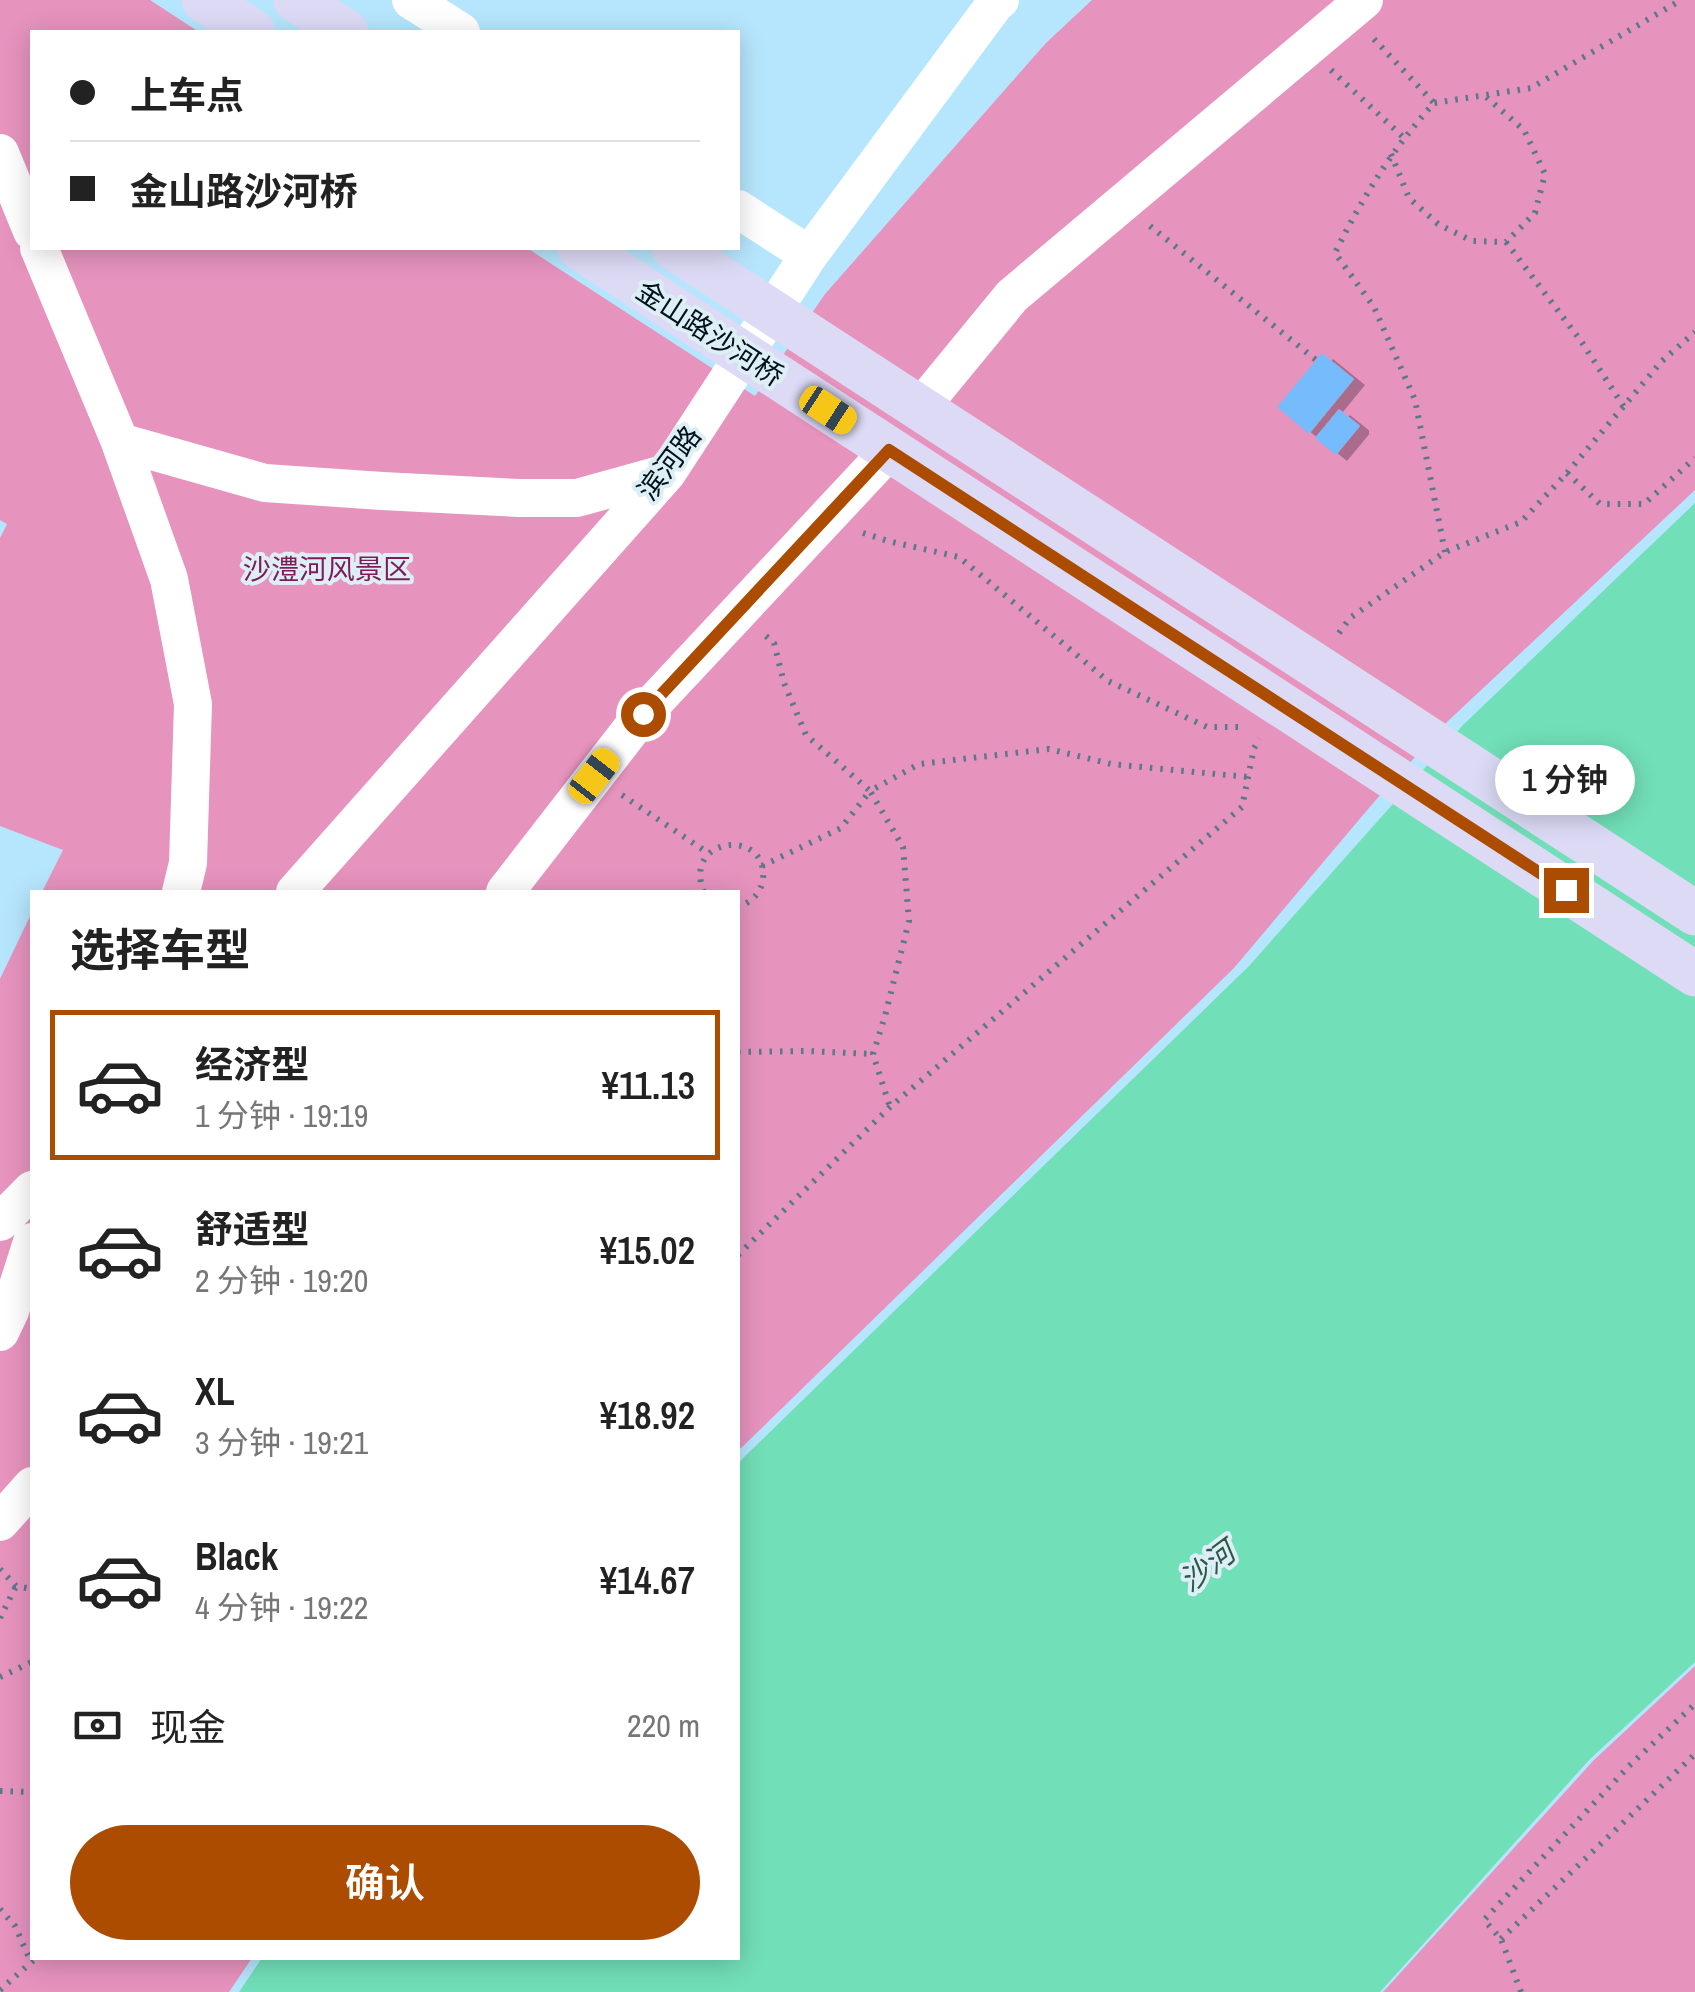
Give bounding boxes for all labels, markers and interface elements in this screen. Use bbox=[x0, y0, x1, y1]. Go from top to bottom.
text: 上车点 bbox=[130, 70, 244, 121]
text: 金山路沙河桥 bbox=[130, 166, 358, 217]
street label: 金山路沙河桥 bbox=[629, 271, 791, 395]
car bbox=[795, 381, 861, 439]
street label: 滨河路 bbox=[629, 418, 709, 508]
park label: 沙澧河风景区 bbox=[243, 550, 411, 588]
route start bbox=[621, 692, 666, 737]
car bbox=[564, 743, 624, 809]
callout: 1 分钟 bbox=[1496, 745, 1636, 815]
text: 1 分钟 bbox=[1522, 758, 1608, 801]
route end bbox=[1544, 868, 1589, 913]
text: 选择车型 bbox=[70, 919, 250, 980]
text: 经济型 bbox=[195, 1039, 309, 1090]
icon: car bbox=[75, 1040, 165, 1130]
text: ¥11.13 bbox=[602, 1060, 695, 1111]
text: 1 分钟 · 19:19 bbox=[195, 1094, 368, 1137]
text: 舒适型 bbox=[195, 1204, 309, 1255]
icon: car bbox=[75, 1205, 165, 1295]
text: ¥15.02 bbox=[600, 1225, 695, 1276]
text: 2 分钟 · 19:20 bbox=[195, 1259, 368, 1302]
text: XL bbox=[195, 1366, 235, 1417]
icon: car bbox=[75, 1370, 165, 1460]
text: ¥18.92 bbox=[600, 1390, 695, 1441]
text: 3 分钟 · 19:21 bbox=[195, 1421, 368, 1464]
water label: 沙河 bbox=[1171, 1529, 1247, 1600]
text: Black bbox=[195, 1531, 278, 1582]
icon: car bbox=[75, 1535, 165, 1625]
text: ¥14.67 bbox=[600, 1555, 695, 1606]
text: 4 分钟 · 19:22 bbox=[195, 1586, 368, 1629]
icon: cash bbox=[70, 1698, 125, 1753]
text: 现金 bbox=[150, 1702, 226, 1753]
text: 220 m bbox=[627, 1704, 700, 1747]
button: 确认 bbox=[70, 1825, 700, 1940]

